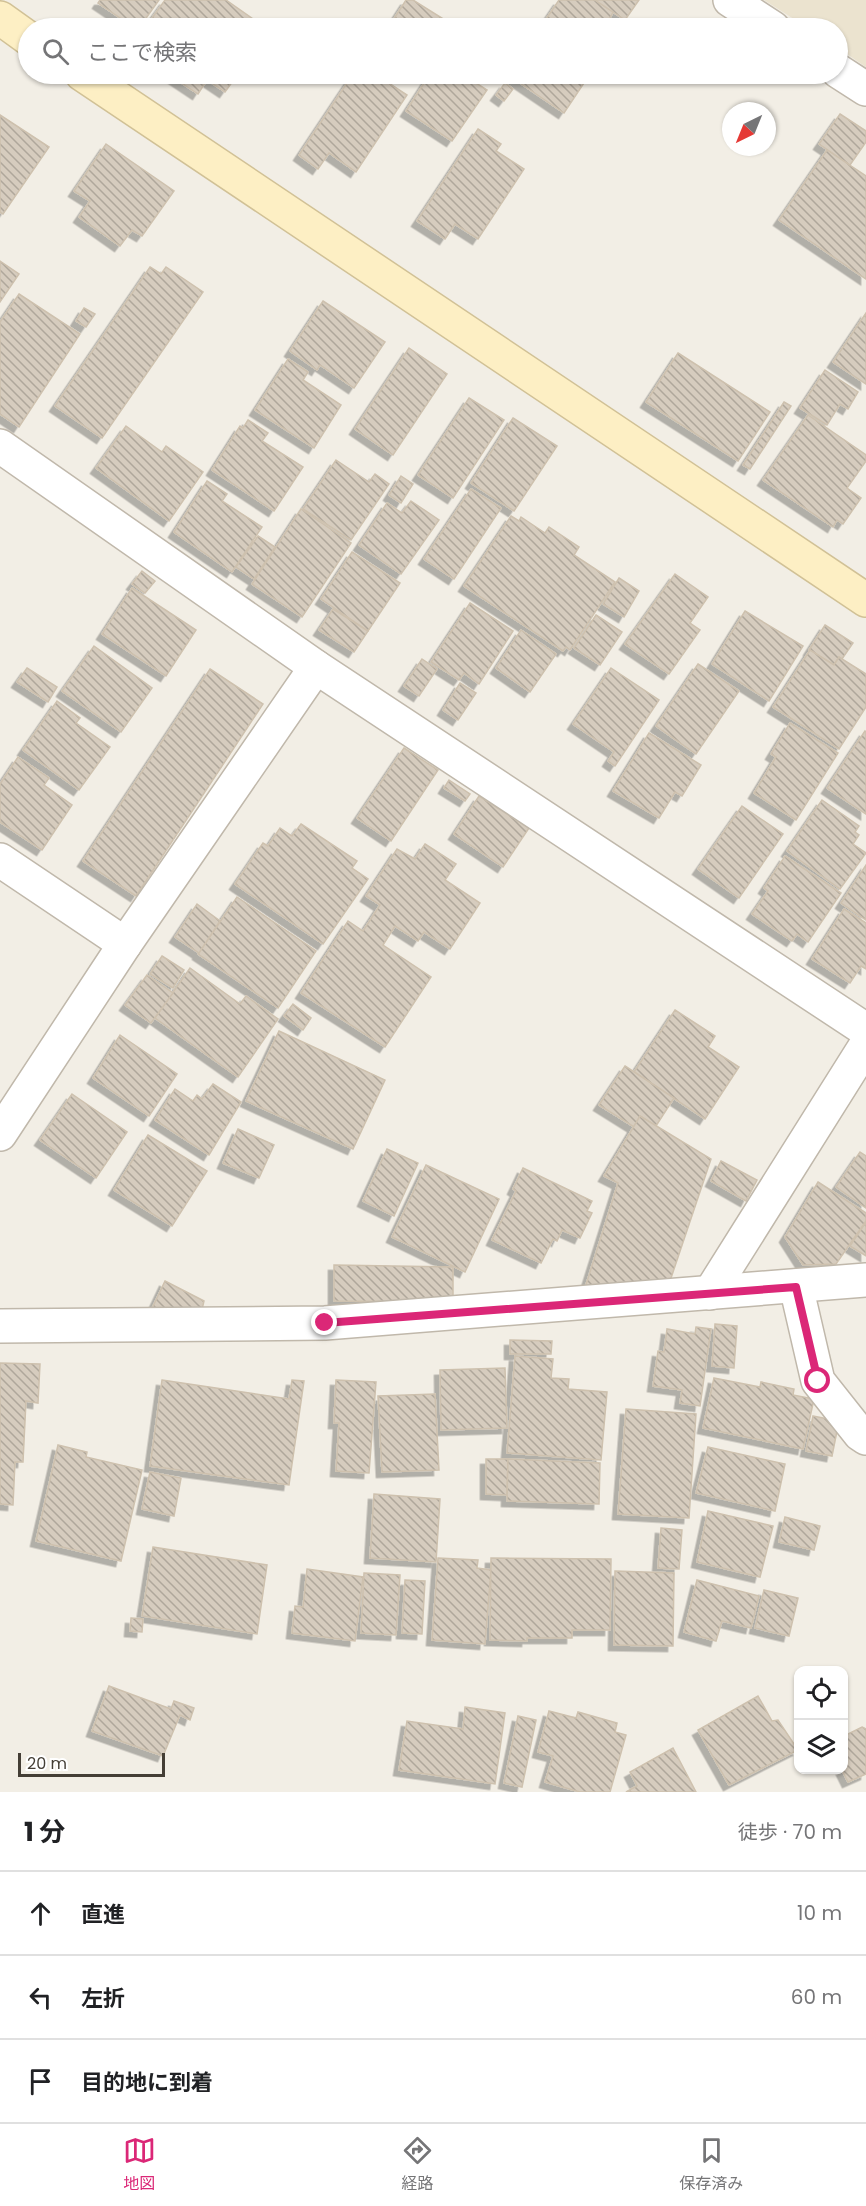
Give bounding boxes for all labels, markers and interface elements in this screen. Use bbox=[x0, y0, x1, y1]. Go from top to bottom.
search box bbox=[18, 18, 848, 84]
icon: search bbox=[39, 35, 72, 68]
text: ここで検索 bbox=[87, 37, 197, 68]
north arrow bbox=[722, 102, 776, 156]
route end bbox=[311, 1309, 337, 1335]
route start bbox=[804, 1367, 830, 1393]
map controls bbox=[794, 1666, 848, 1774]
button: locate bbox=[794, 1666, 848, 1720]
button: layers bbox=[794, 1720, 848, 1774]
scale bar bbox=[18, 1750, 165, 1778]
text: 20 m bbox=[27, 1752, 67, 1775]
text: 1 分 bbox=[24, 1814, 65, 1850]
text: 徒歩 · 70 m bbox=[738, 1818, 842, 1846]
icon: ahead bbox=[24, 1897, 57, 1930]
text: 直進 bbox=[81, 1899, 125, 1930]
text: 10 m bbox=[797, 1899, 842, 1927]
icon: left bbox=[24, 1981, 57, 2014]
text: 左折 bbox=[81, 1983, 125, 2014]
text: 60 m bbox=[791, 1983, 842, 2011]
icon: arrive bbox=[24, 2065, 57, 2098]
text: 目的地に到着 bbox=[81, 2067, 213, 2098]
tab: 地図 bbox=[123, 2134, 156, 2196]
tab: 経路 bbox=[401, 2134, 434, 2196]
tab: 保存済み bbox=[679, 2134, 743, 2196]

